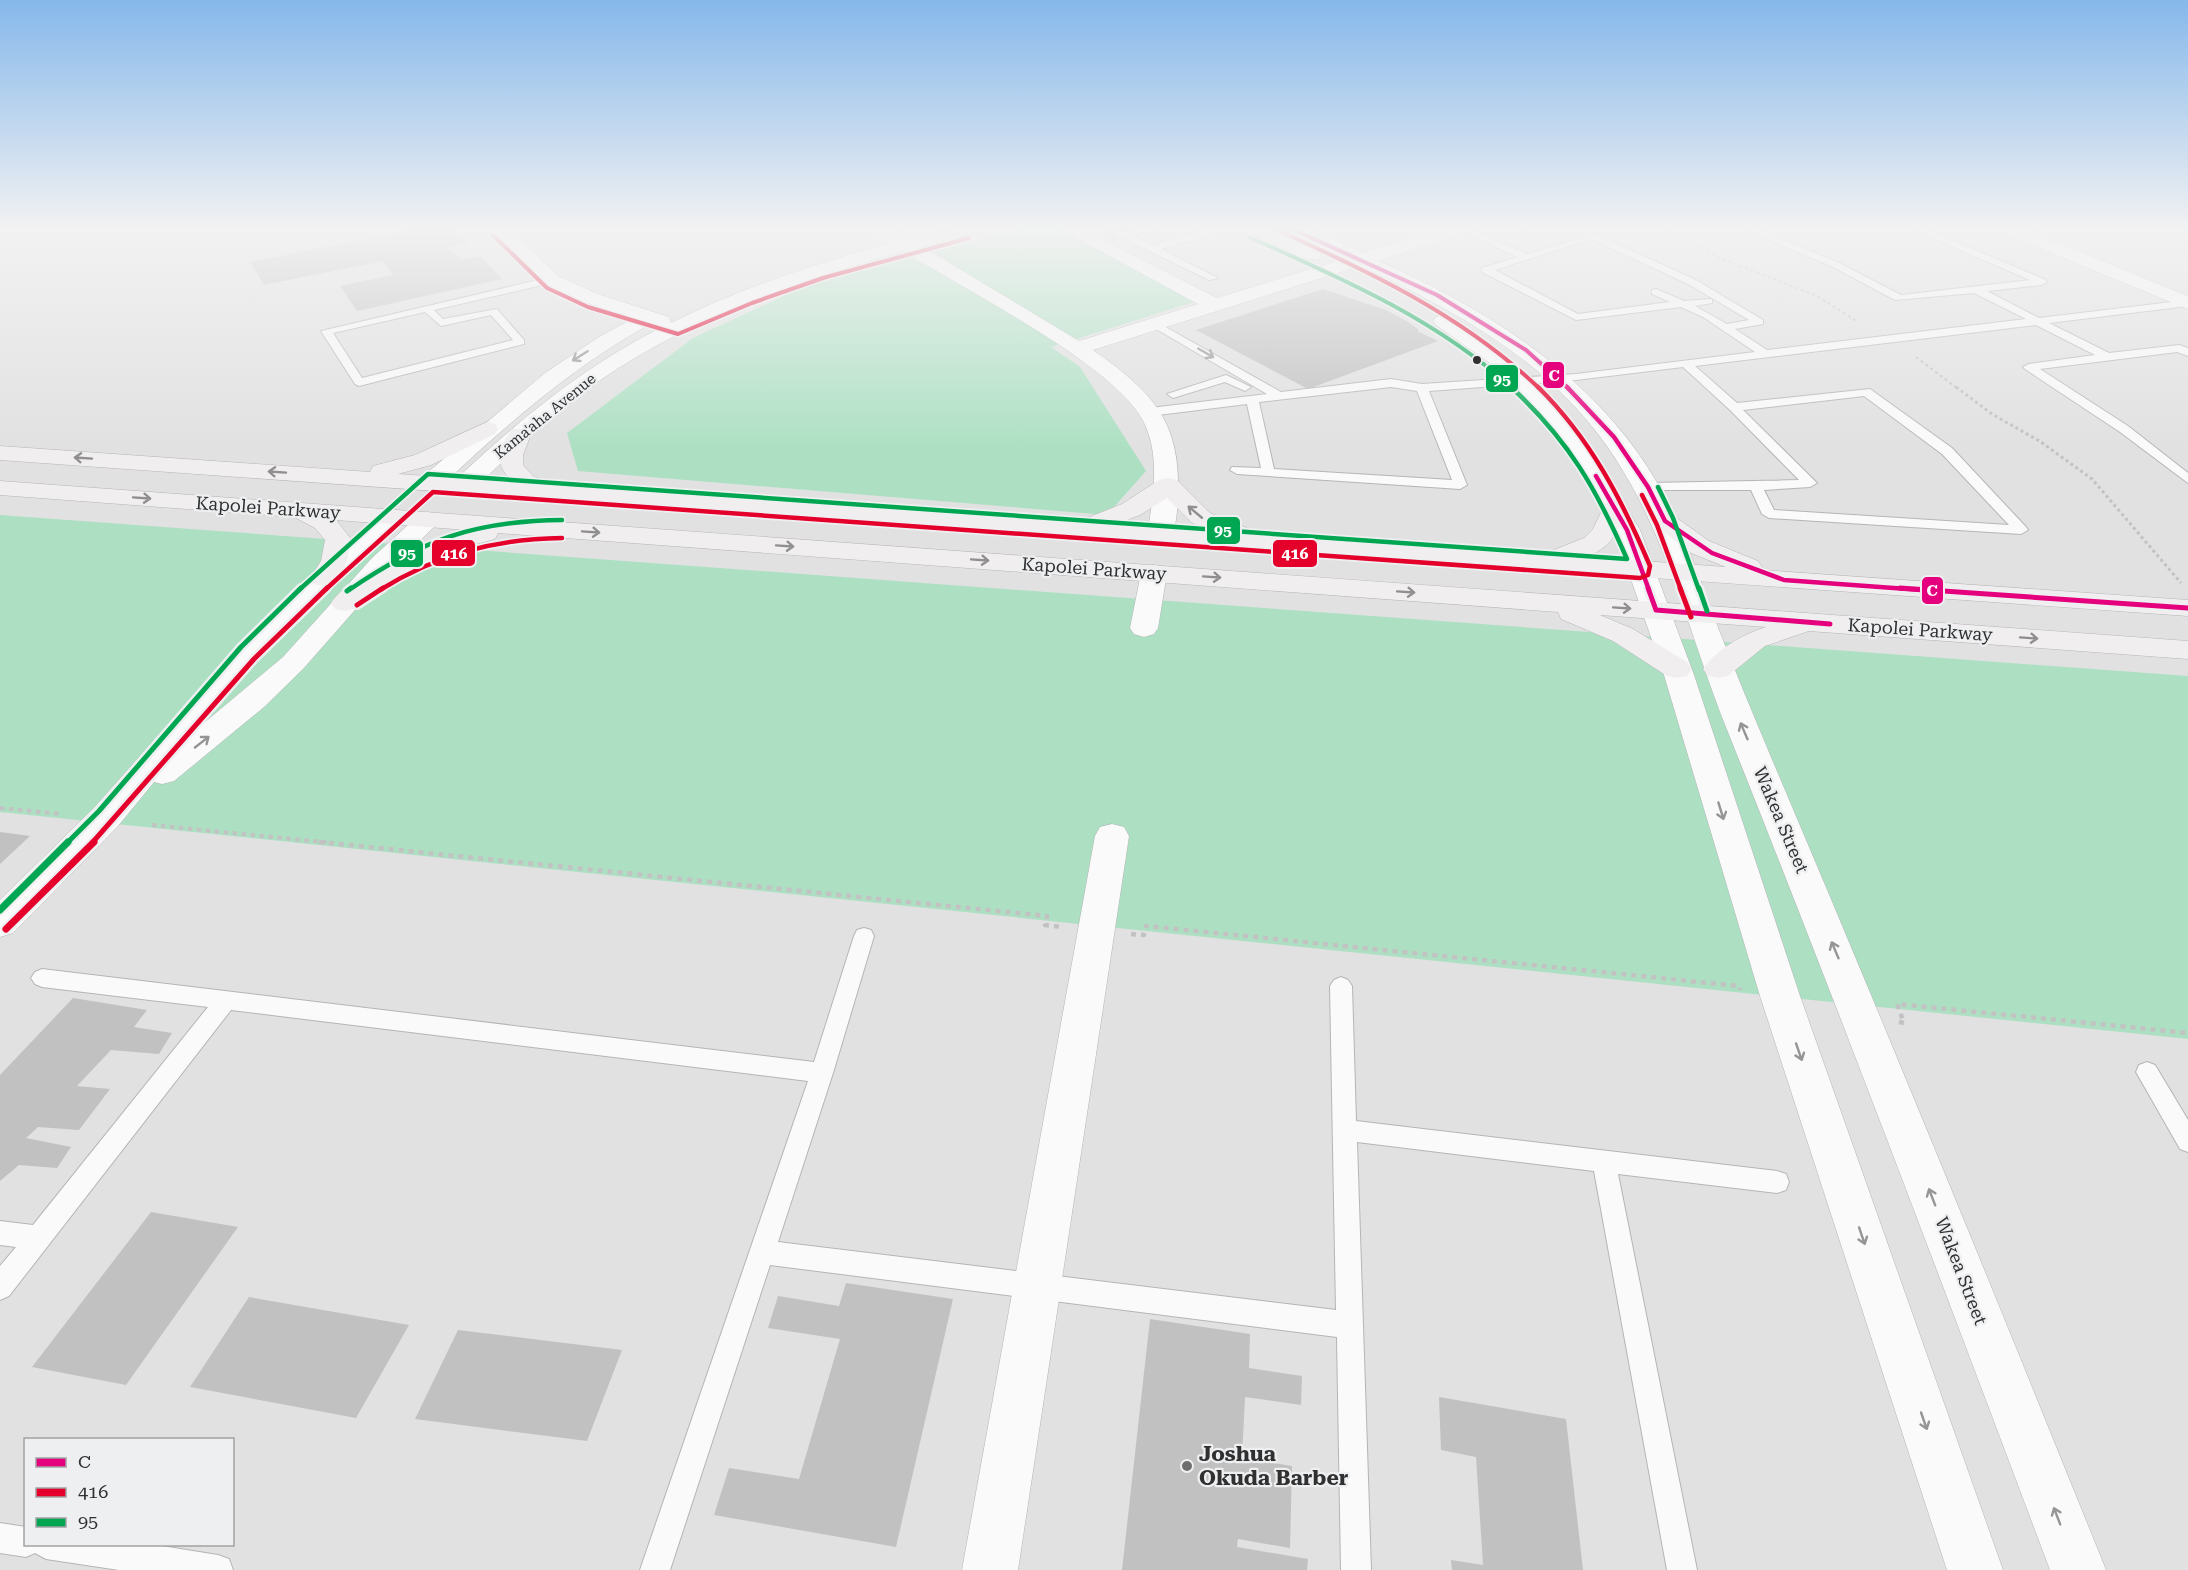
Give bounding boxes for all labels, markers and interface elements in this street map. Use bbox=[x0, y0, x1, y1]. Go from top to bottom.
one-way arrow bbox=[1197, 347, 1214, 359]
one-way arrow bbox=[572, 350, 589, 362]
unlabelled marker bbox=[1471, 354, 1483, 366]
line badge: C bbox=[1542, 361, 1565, 389]
line badge: 95 bbox=[1485, 364, 1519, 393]
text: C bbox=[1548, 366, 1560, 385]
street label: Kama'aha Avenue bbox=[490, 369, 600, 463]
text: 95 bbox=[1493, 370, 1511, 389]
one-way arrow bbox=[73, 453, 93, 464]
one-way arrow bbox=[268, 467, 287, 478]
street label: Kapolei Parkway bbox=[195, 492, 342, 523]
one-way arrow bbox=[132, 493, 152, 504]
one-way arrow bbox=[1187, 505, 1203, 518]
line badge: 95 bbox=[1206, 516, 1241, 545]
text: 95 bbox=[1214, 521, 1232, 540]
one-way arrow bbox=[580, 526, 600, 537]
line badge: 95 bbox=[390, 539, 424, 568]
line badge: 416 bbox=[431, 539, 476, 567]
line badge: 416 bbox=[1272, 539, 1318, 568]
one-way arrow bbox=[775, 541, 795, 552]
text: 95 bbox=[398, 544, 416, 563]
text: 416 bbox=[441, 544, 467, 563]
text: 416 bbox=[1282, 544, 1308, 563]
street label: Kapolei Parkway bbox=[1021, 553, 1168, 584]
one-way arrow bbox=[969, 555, 989, 566]
one-way arrow bbox=[1201, 572, 1221, 583]
line badge: C bbox=[1921, 576, 1944, 605]
text: C bbox=[1926, 581, 1938, 600]
one-way arrow bbox=[1396, 587, 1416, 598]
one-way arrow bbox=[1611, 603, 1631, 614]
street label: Kapolei Parkway bbox=[1847, 614, 1994, 645]
one-way arrow bbox=[2019, 633, 2039, 644]
one-way arrow bbox=[1738, 723, 1749, 741]
one-way arrow bbox=[193, 735, 209, 748]
street label: Wakea Street bbox=[1750, 763, 1813, 877]
one-way arrow bbox=[1717, 801, 1728, 820]
one-way arrow bbox=[1829, 942, 1840, 960]
one-way arrow bbox=[1794, 1042, 1805, 1060]
one-way arrow bbox=[1926, 1188, 1937, 1207]
street label: Wakea Street bbox=[1931, 1214, 1992, 1328]
one-way arrow bbox=[1857, 1226, 1868, 1245]
one-way arrow bbox=[1920, 1411, 1931, 1430]
legend bbox=[24, 1438, 234, 1546]
place label: Joshua Okuda Barber bbox=[1199, 1442, 1349, 1490]
text: C bbox=[78, 1451, 91, 1472]
marker: Joshua Okuda Barber bbox=[1180, 1459, 1194, 1473]
text: 416 bbox=[78, 1481, 108, 1502]
one-way arrow bbox=[2051, 1507, 2062, 1525]
text: 95 bbox=[78, 1511, 98, 1532]

